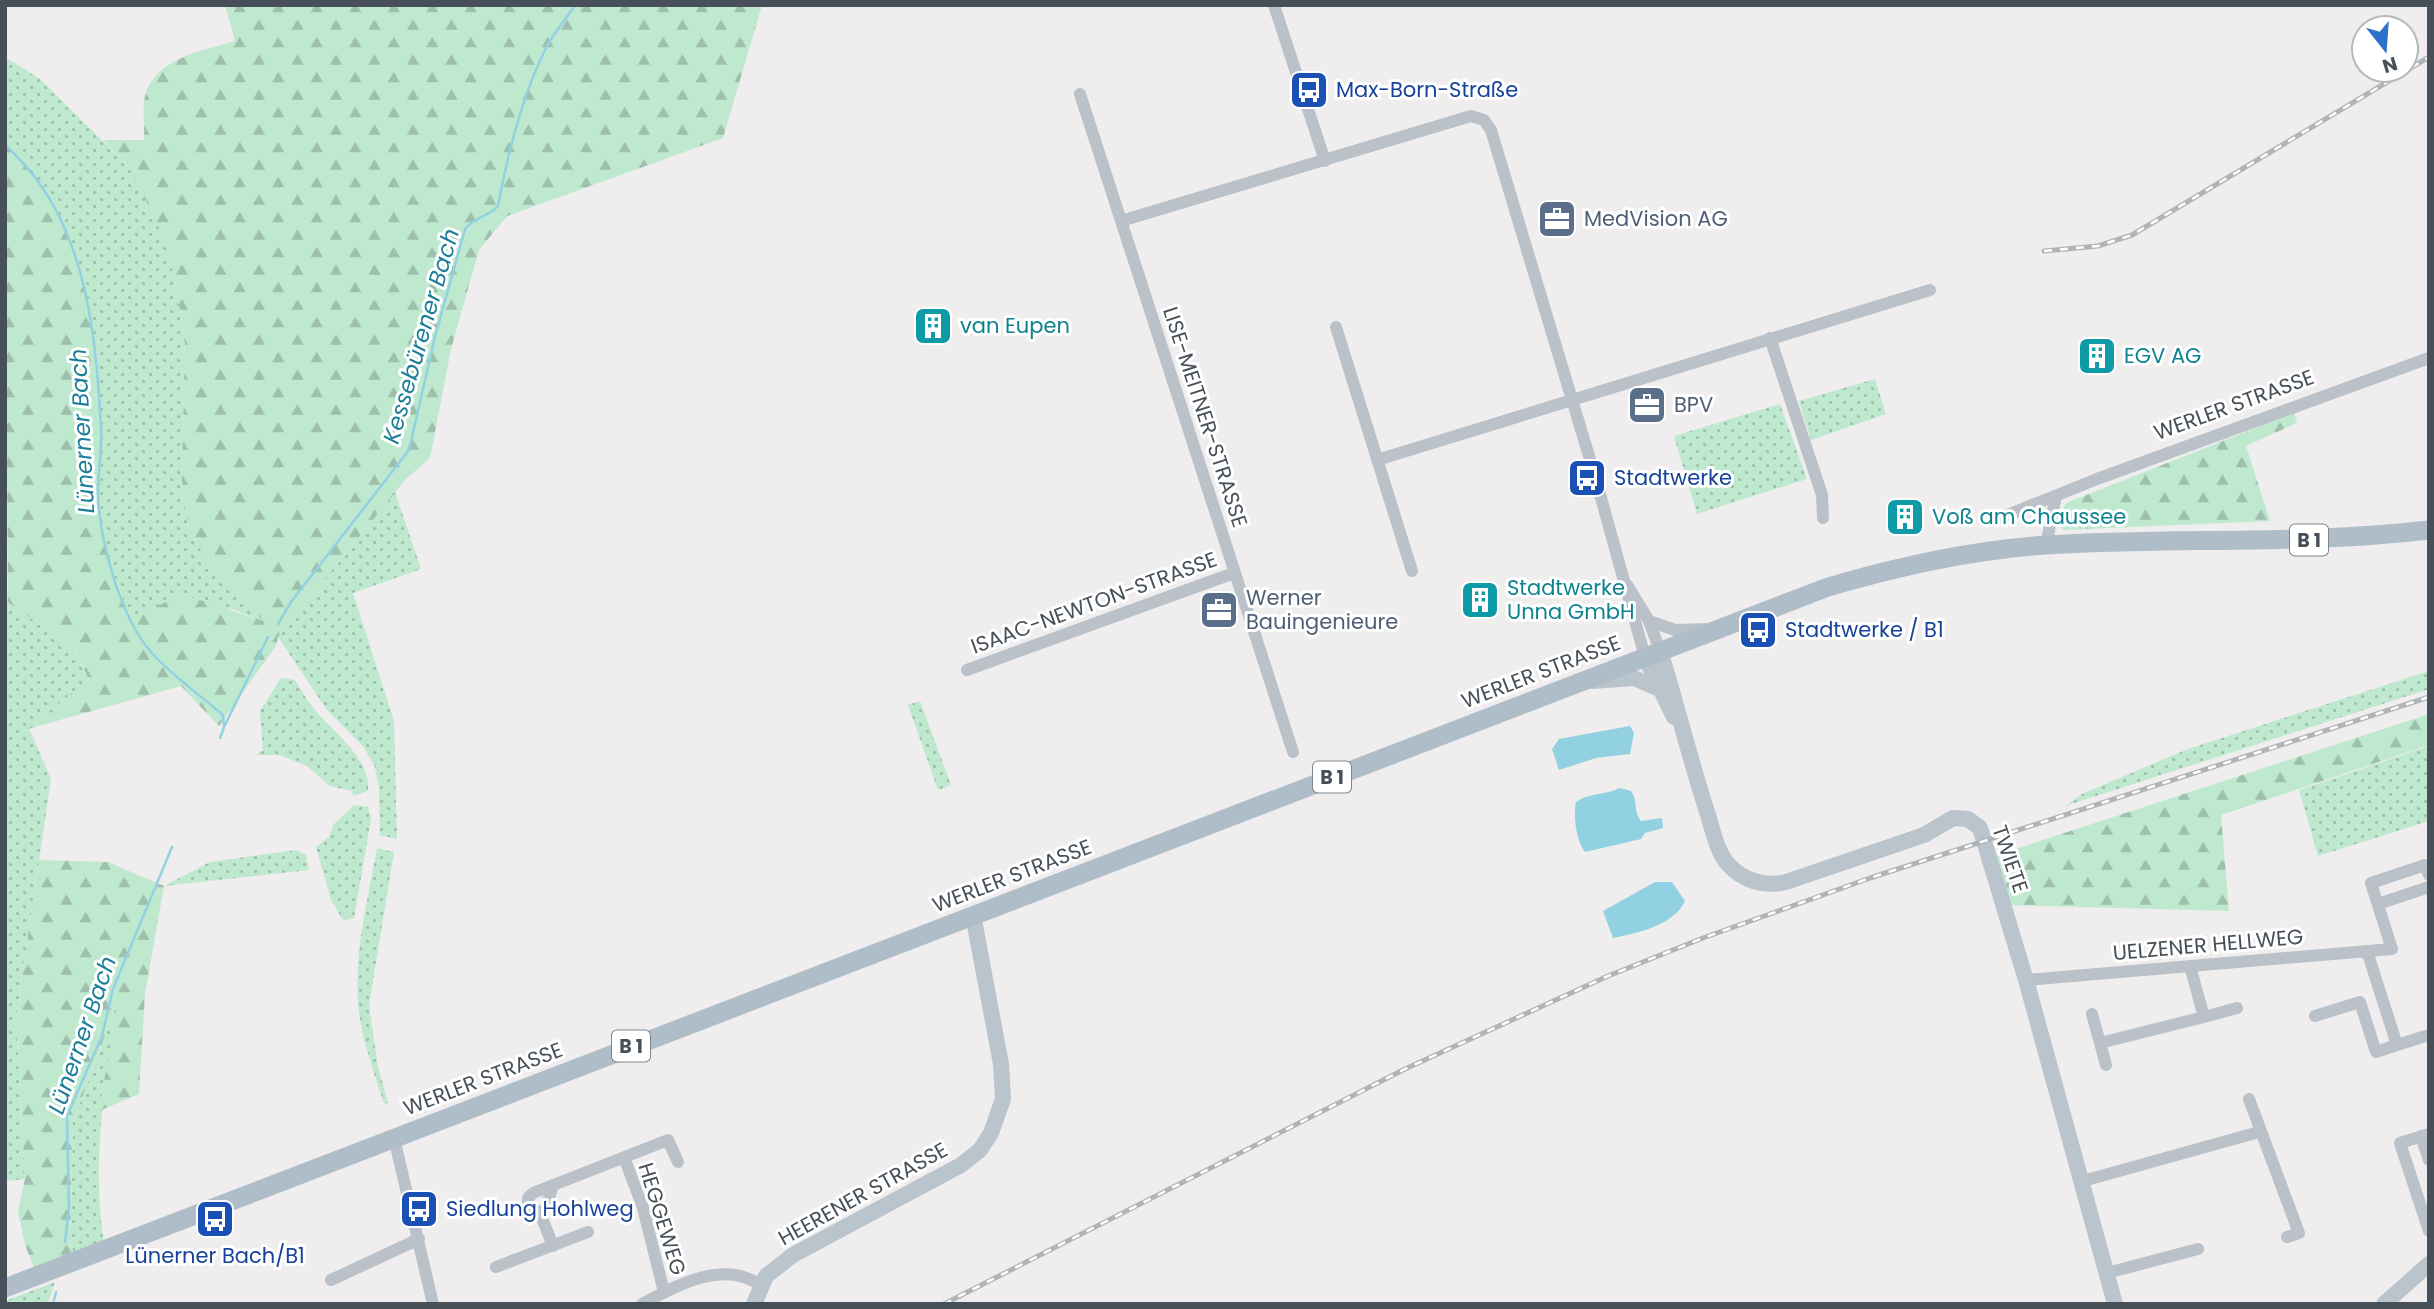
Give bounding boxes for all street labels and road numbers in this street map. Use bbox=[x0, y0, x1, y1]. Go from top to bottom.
street label: LISE-MEITNER-STRASSE bbox=[1156, 303, 1255, 531]
street label: WERLER STRASSE bbox=[2150, 362, 2318, 447]
road number: B 1 bbox=[2290, 524, 2328, 555]
street label: ISAAC-NEWTON-STRASSE bbox=[967, 544, 1221, 661]
street label: WERLER STRASSE bbox=[1457, 628, 1625, 715]
road number: B 1 bbox=[1313, 762, 1351, 792]
street label: TWIETE bbox=[1985, 821, 2036, 897]
street label: WERLER STRASSE bbox=[928, 832, 1096, 919]
street label: UELZENER HELLWEG bbox=[2111, 922, 2304, 967]
road number: B 1 bbox=[612, 1030, 650, 1062]
street label: WERLER STRASSE bbox=[399, 1035, 567, 1122]
street label: HEERENER STRASSE bbox=[773, 1135, 953, 1252]
street label: HEGGEWEG bbox=[632, 1159, 693, 1279]

